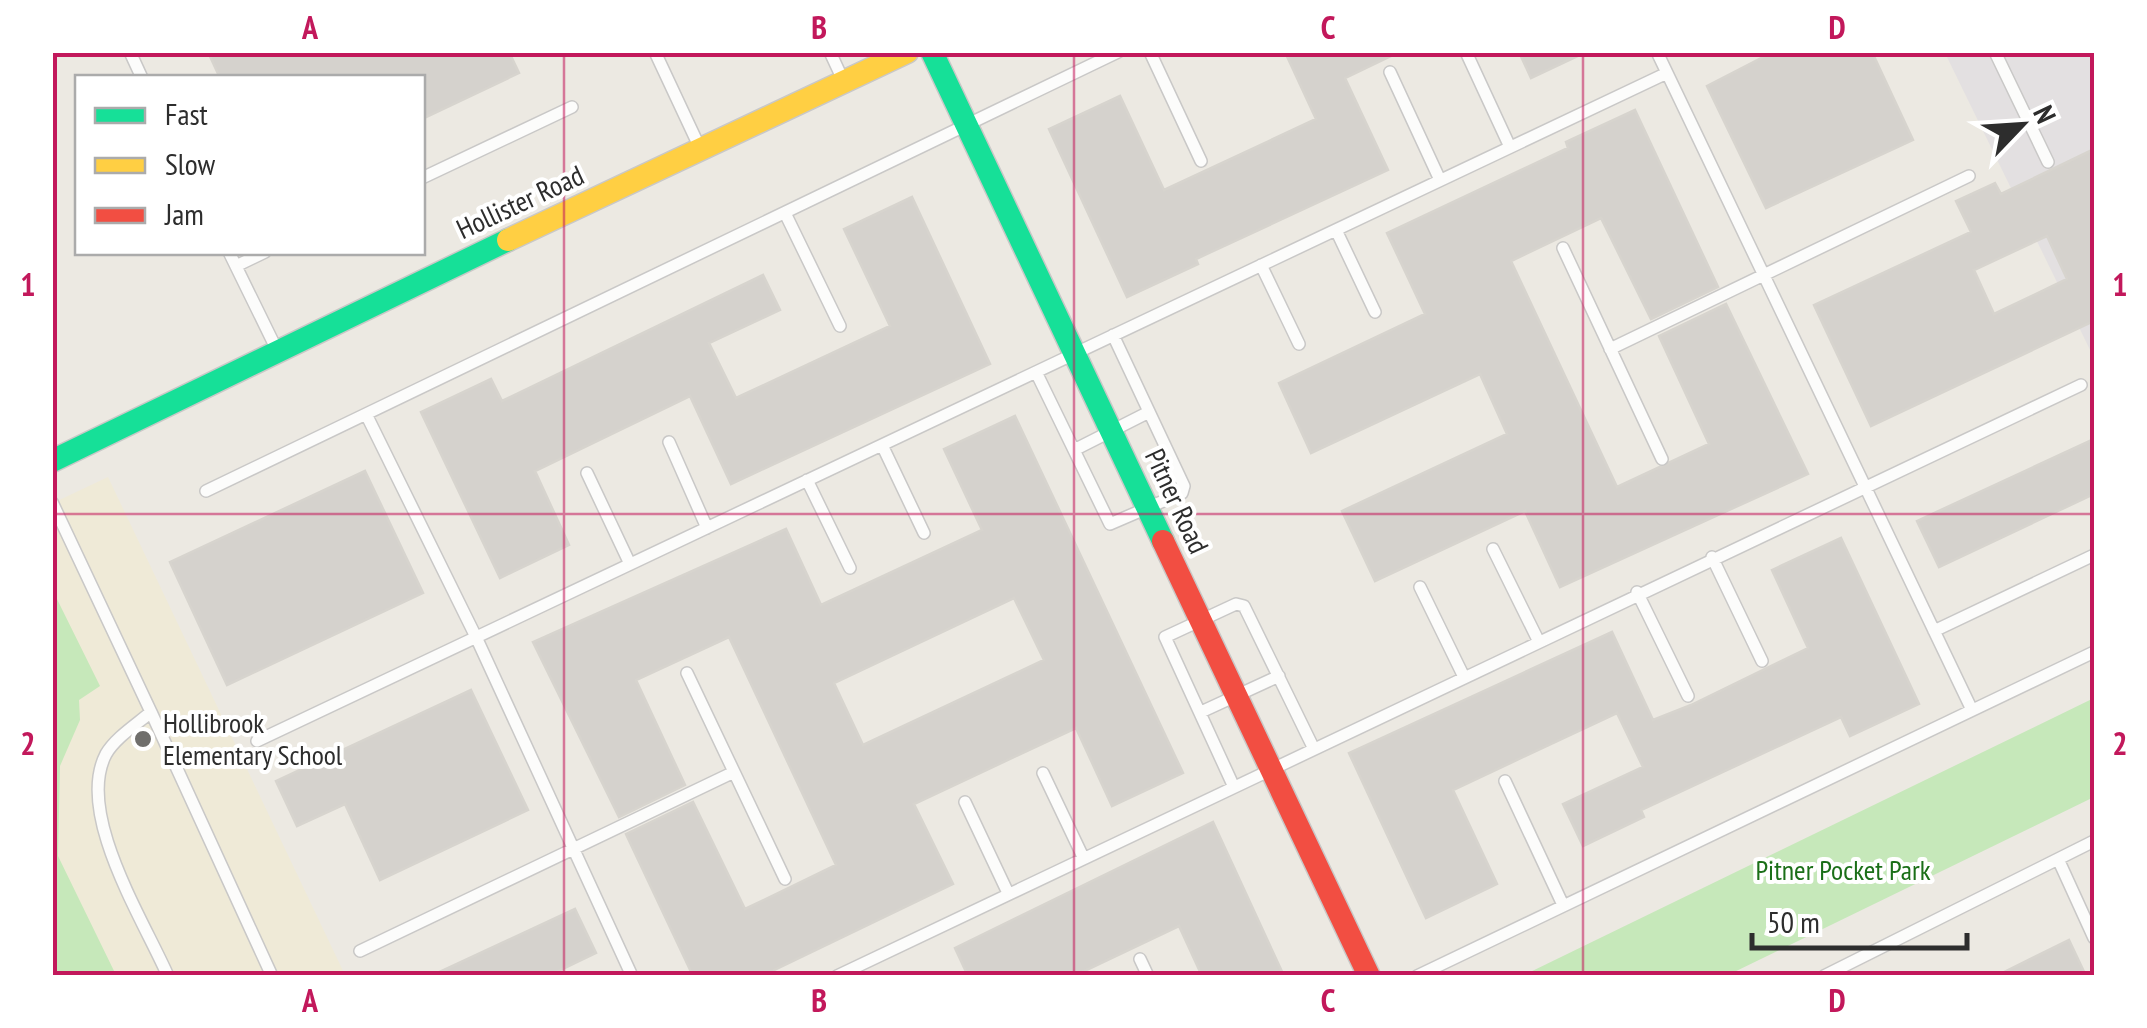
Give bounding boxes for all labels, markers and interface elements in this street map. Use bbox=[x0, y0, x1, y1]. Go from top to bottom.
text: A bbox=[301, 6, 319, 48]
text: B bbox=[811, 6, 827, 48]
text: C bbox=[1321, 6, 1336, 48]
text: D bbox=[1828, 6, 1846, 48]
legend bbox=[75, 75, 425, 255]
north arrow bbox=[1972, 75, 2072, 175]
text: Fast bbox=[165, 94, 209, 133]
text: N bbox=[2025, 100, 2065, 129]
text: Slow bbox=[165, 144, 216, 183]
street label: Hollister Road bbox=[450, 156, 589, 247]
text: Jam bbox=[164, 194, 204, 233]
text: 1 bbox=[20, 263, 36, 305]
text: 1 bbox=[2112, 263, 2128, 305]
street label: Pitner Road bbox=[1137, 442, 1218, 559]
place label: Hollibrook Elementary School bbox=[163, 704, 343, 773]
text: 2 bbox=[20, 722, 36, 764]
text: 2 bbox=[2112, 722, 2128, 764]
marker: Hollibrook Elementary School bbox=[132, 728, 154, 750]
park label: Pitner Pocket Park bbox=[1755, 851, 1931, 888]
scale bar bbox=[1752, 888, 1967, 950]
text: 50 m bbox=[1767, 902, 1820, 941]
text: A bbox=[301, 979, 319, 1021]
text: B bbox=[811, 979, 827, 1021]
text: C bbox=[1321, 979, 1336, 1021]
text: D bbox=[1828, 979, 1846, 1021]

